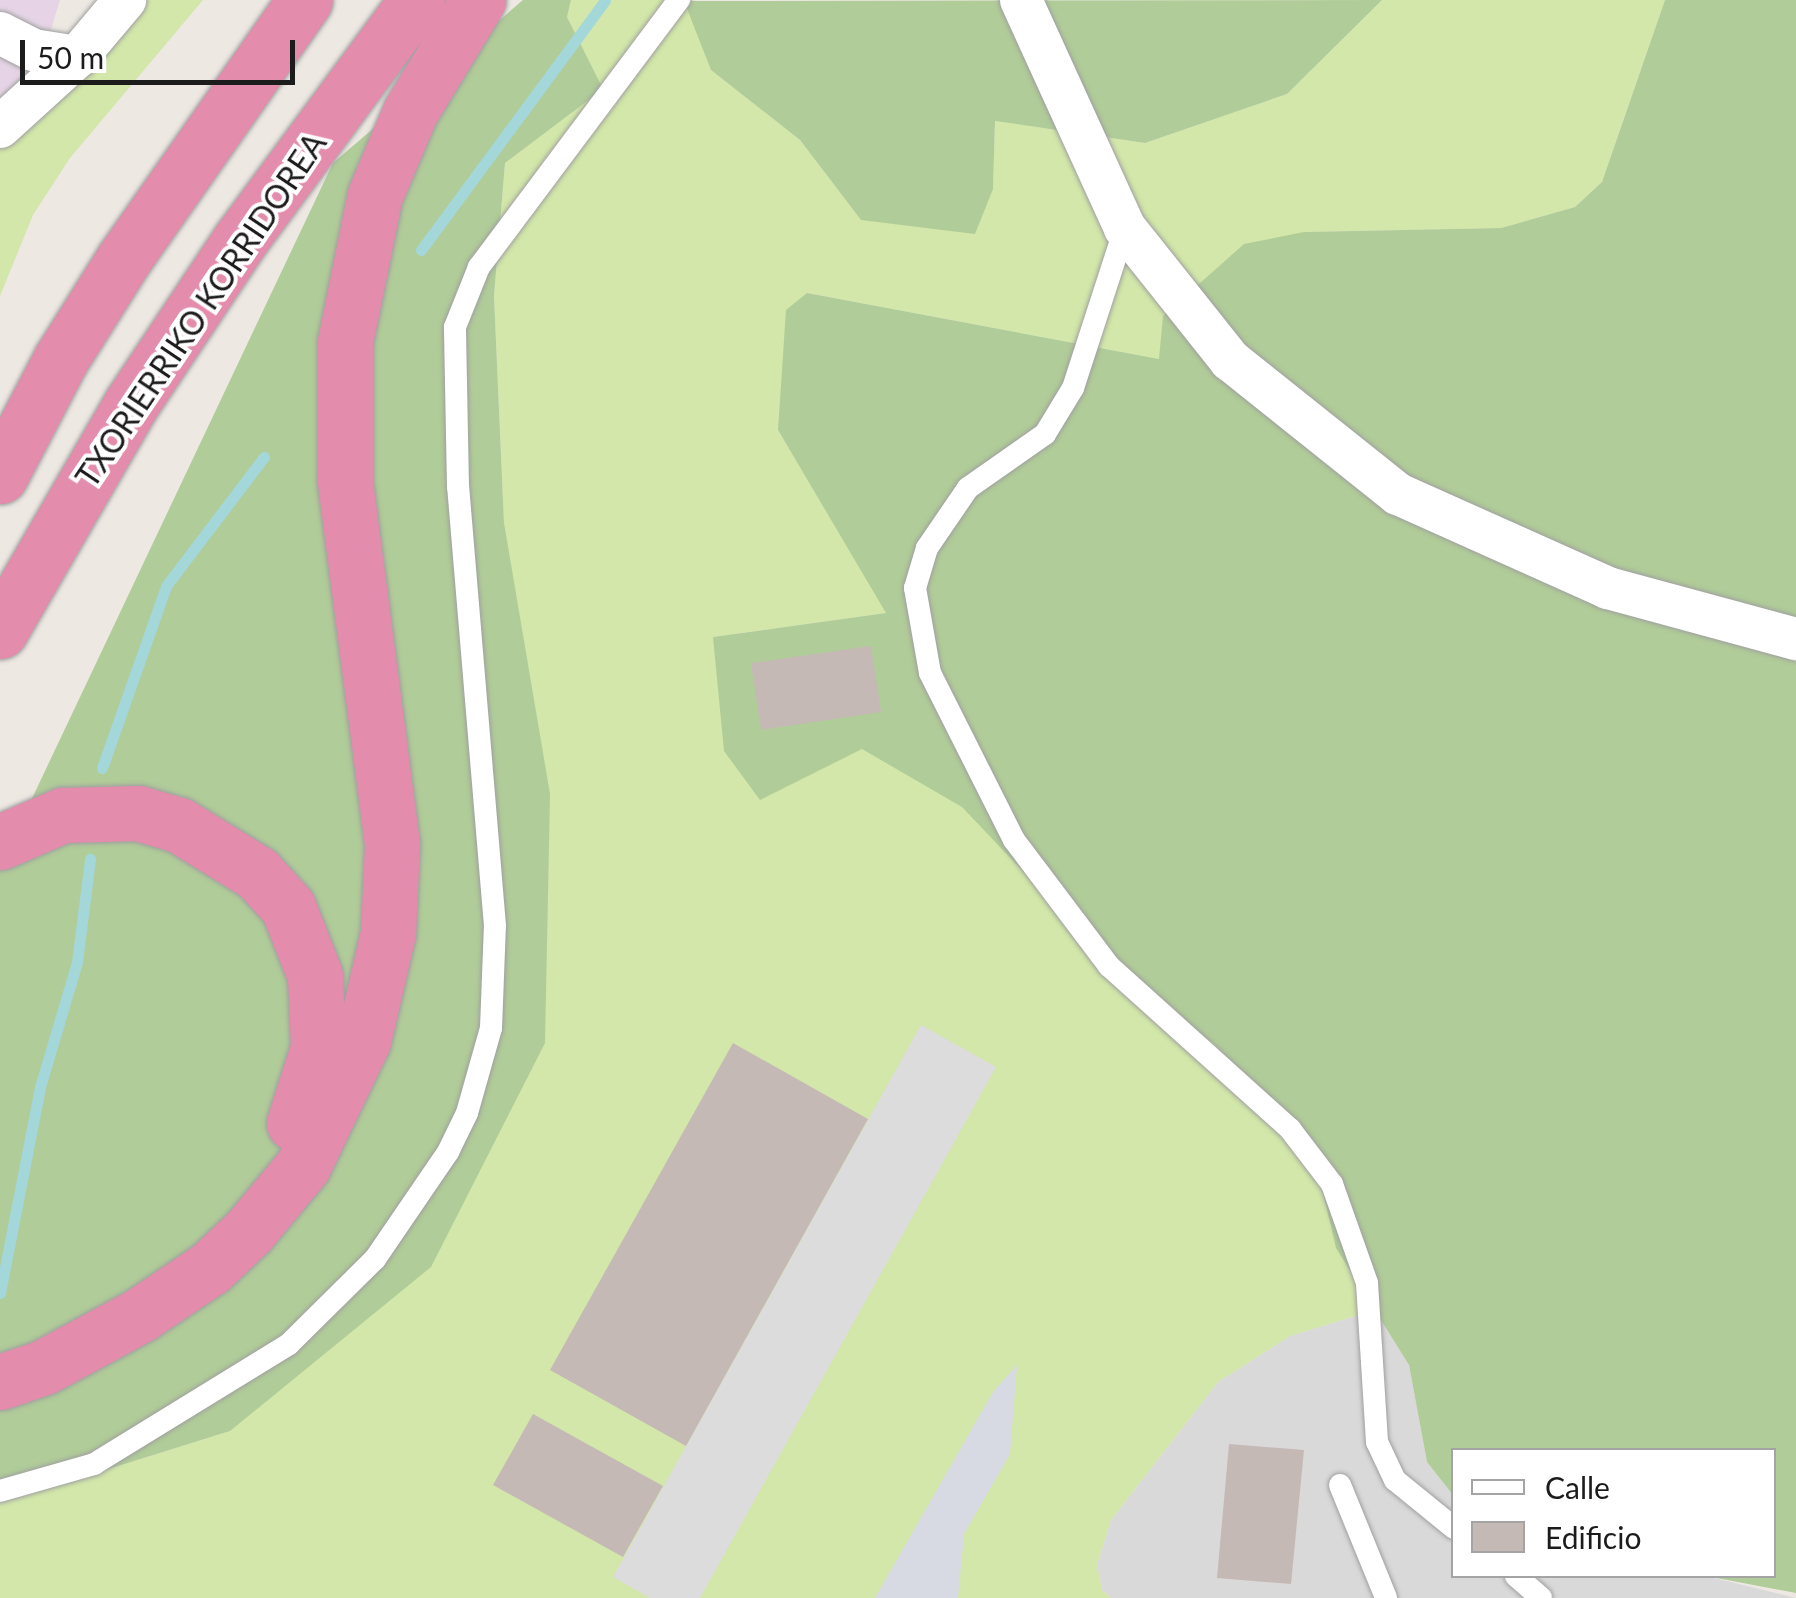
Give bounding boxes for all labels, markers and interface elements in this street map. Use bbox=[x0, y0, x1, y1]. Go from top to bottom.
scale bar bbox=[25, 20, 300, 82]
text: 50 m bbox=[37, 39, 104, 75]
street label: TXORIERRIKO KORRIDOREA bbox=[68, 126, 334, 494]
legend bbox=[1451, 1448, 1776, 1578]
text: Calle bbox=[1545, 1469, 1610, 1505]
text: Edificio bbox=[1545, 1519, 1641, 1555]

